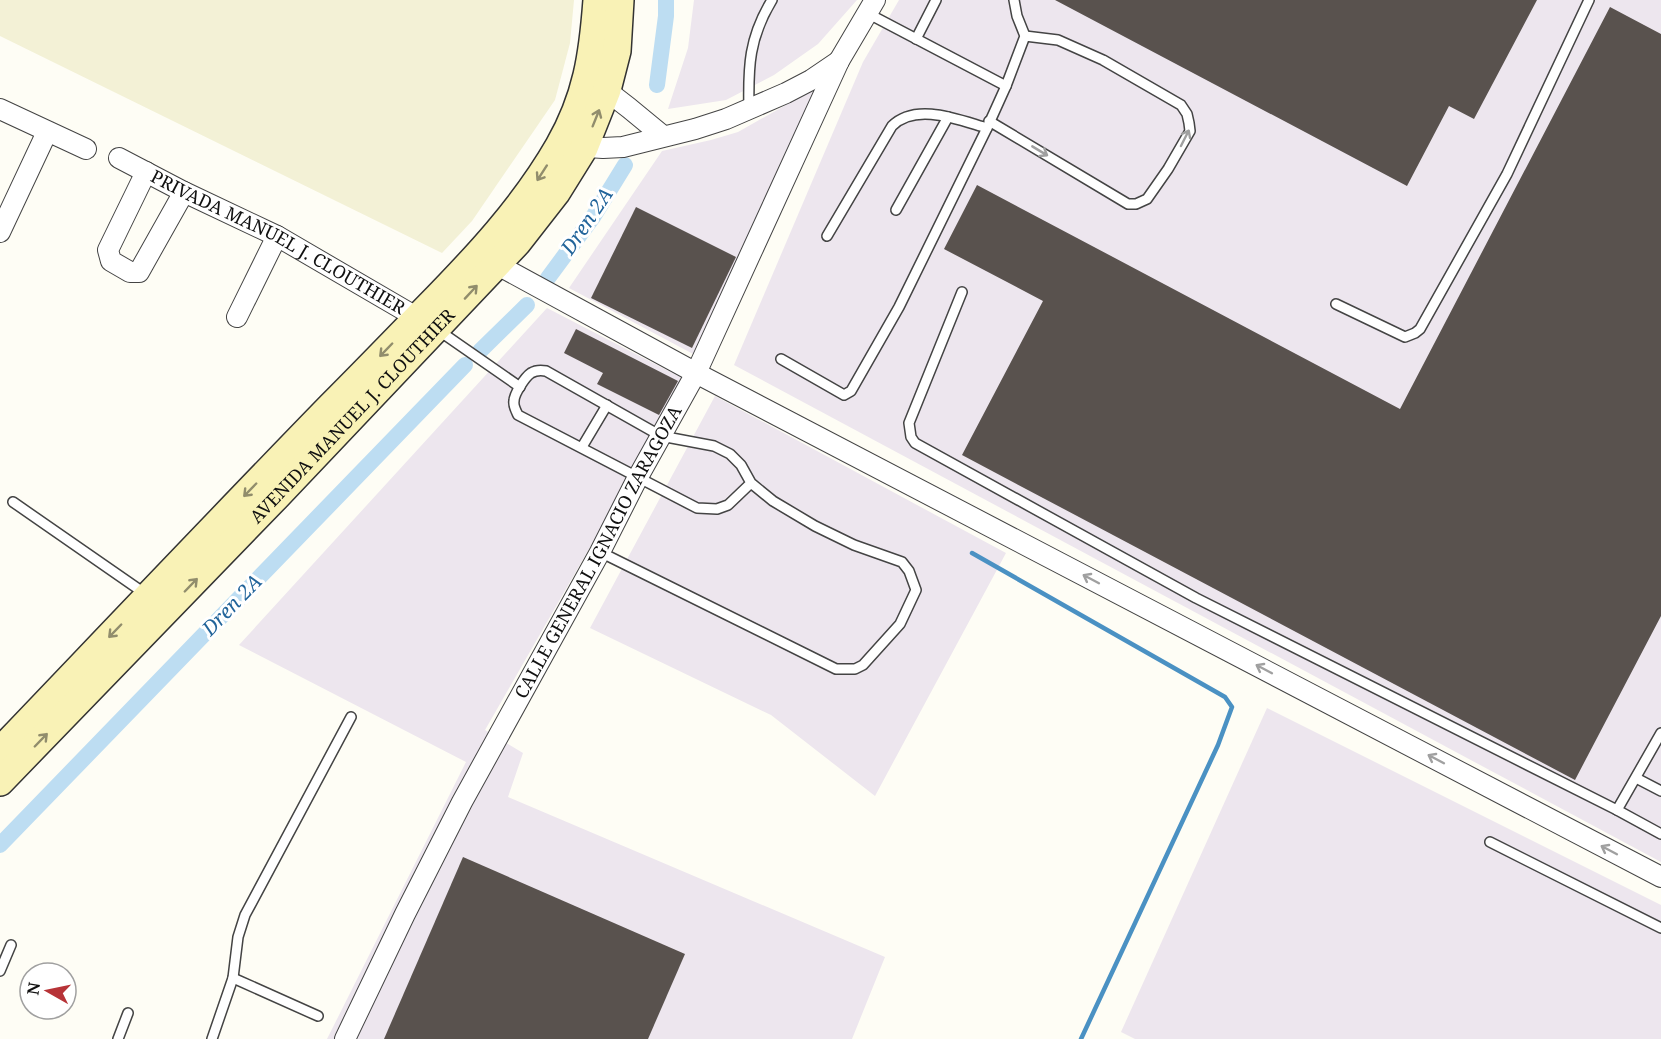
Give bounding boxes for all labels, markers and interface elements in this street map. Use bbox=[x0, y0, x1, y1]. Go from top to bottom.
one-way arrow bbox=[591, 109, 602, 128]
one-way arrow bbox=[1180, 130, 1191, 148]
one-way arrow bbox=[1031, 146, 1048, 158]
street label: PRIVADA MANUEL J. CLOUTHIER bbox=[147, 164, 410, 319]
one-way arrow bbox=[536, 164, 548, 181]
water label: Dren 2A bbox=[554, 182, 619, 261]
one-way arrow bbox=[464, 285, 478, 300]
street label: AVENIDA MANUEL J. CLOUTHIER bbox=[244, 303, 460, 528]
one-way arrow bbox=[378, 343, 393, 358]
street label: CALLE GENERAL IGNACIO ZARAGOZA bbox=[508, 401, 687, 703]
one-way arrow bbox=[242, 483, 257, 498]
water label: Dren 2A bbox=[195, 568, 268, 642]
one-way arrow bbox=[1082, 572, 1100, 584]
one-way arrow bbox=[184, 577, 198, 592]
one-way arrow bbox=[108, 623, 122, 638]
one-way arrow bbox=[1255, 663, 1273, 674]
one-way arrow bbox=[33, 732, 48, 747]
one-way arrow bbox=[1428, 753, 1446, 764]
one-way arrow bbox=[1601, 844, 1618, 856]
north arrow bbox=[18, 961, 78, 1021]
text: N bbox=[21, 980, 45, 997]

